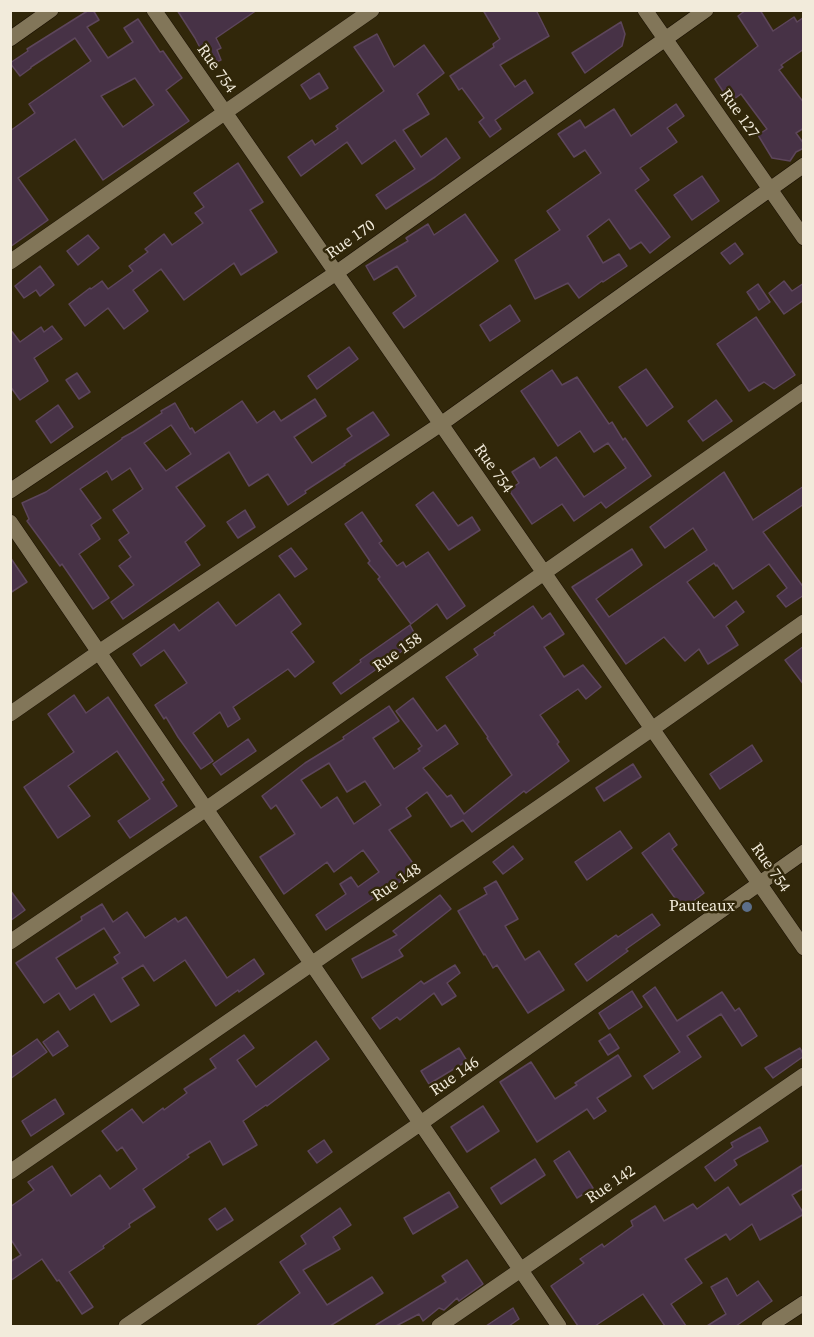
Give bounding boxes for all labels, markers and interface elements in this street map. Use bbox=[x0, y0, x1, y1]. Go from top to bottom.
street label: Rue 754 bbox=[192, 41, 240, 97]
street label: Rue 127 bbox=[715, 86, 763, 142]
street label: Rue 170 bbox=[323, 216, 379, 264]
street label: Rue 754 bbox=[469, 441, 517, 497]
street label: Rue 158 bbox=[370, 629, 426, 677]
street label: Rue 754 bbox=[746, 840, 794, 896]
street label: Rue 148 bbox=[369, 860, 425, 906]
place label: Pauteaux bbox=[669, 897, 735, 917]
marker: Pauteaux bbox=[740, 900, 754, 914]
street label: Rue 146 bbox=[427, 1053, 483, 1101]
street label: Rue 142 bbox=[583, 1162, 639, 1208]

